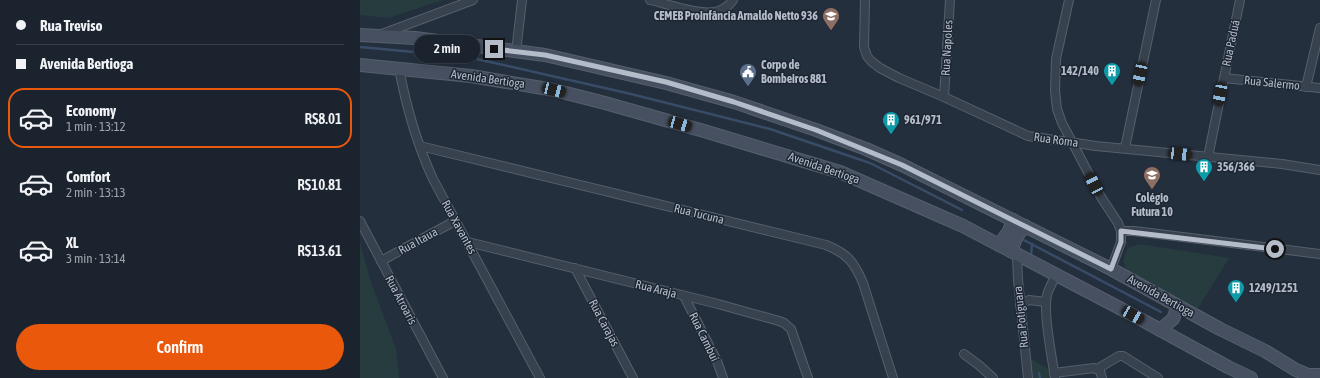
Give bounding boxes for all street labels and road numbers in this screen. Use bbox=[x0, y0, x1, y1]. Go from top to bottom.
street label: Rua Paduá bbox=[1219, 18, 1243, 68]
street label: Rua Napoles bbox=[939, 20, 955, 76]
street label: Avenida Bertioga bbox=[450, 67, 526, 91]
street label: Rua Salermo bbox=[1243, 73, 1301, 93]
street label: Rua Roma bbox=[1033, 130, 1079, 150]
street label: Avenida Bertioga bbox=[786, 149, 862, 187]
street label: Rua Xavantes bbox=[439, 198, 479, 256]
street label: Rua Tucuna bbox=[673, 201, 725, 227]
street label: Rua Itaua bbox=[396, 225, 440, 257]
street label: Avenida Bertioga bbox=[1125, 272, 1197, 320]
street label: Rua Atroaris bbox=[382, 273, 420, 327]
street label: Rua Araja bbox=[634, 277, 678, 301]
street label: Rua Potiguara bbox=[1011, 285, 1031, 349]
street label: Rua Carajas bbox=[586, 297, 622, 349]
street label: Rua Cambuí bbox=[686, 310, 722, 364]

